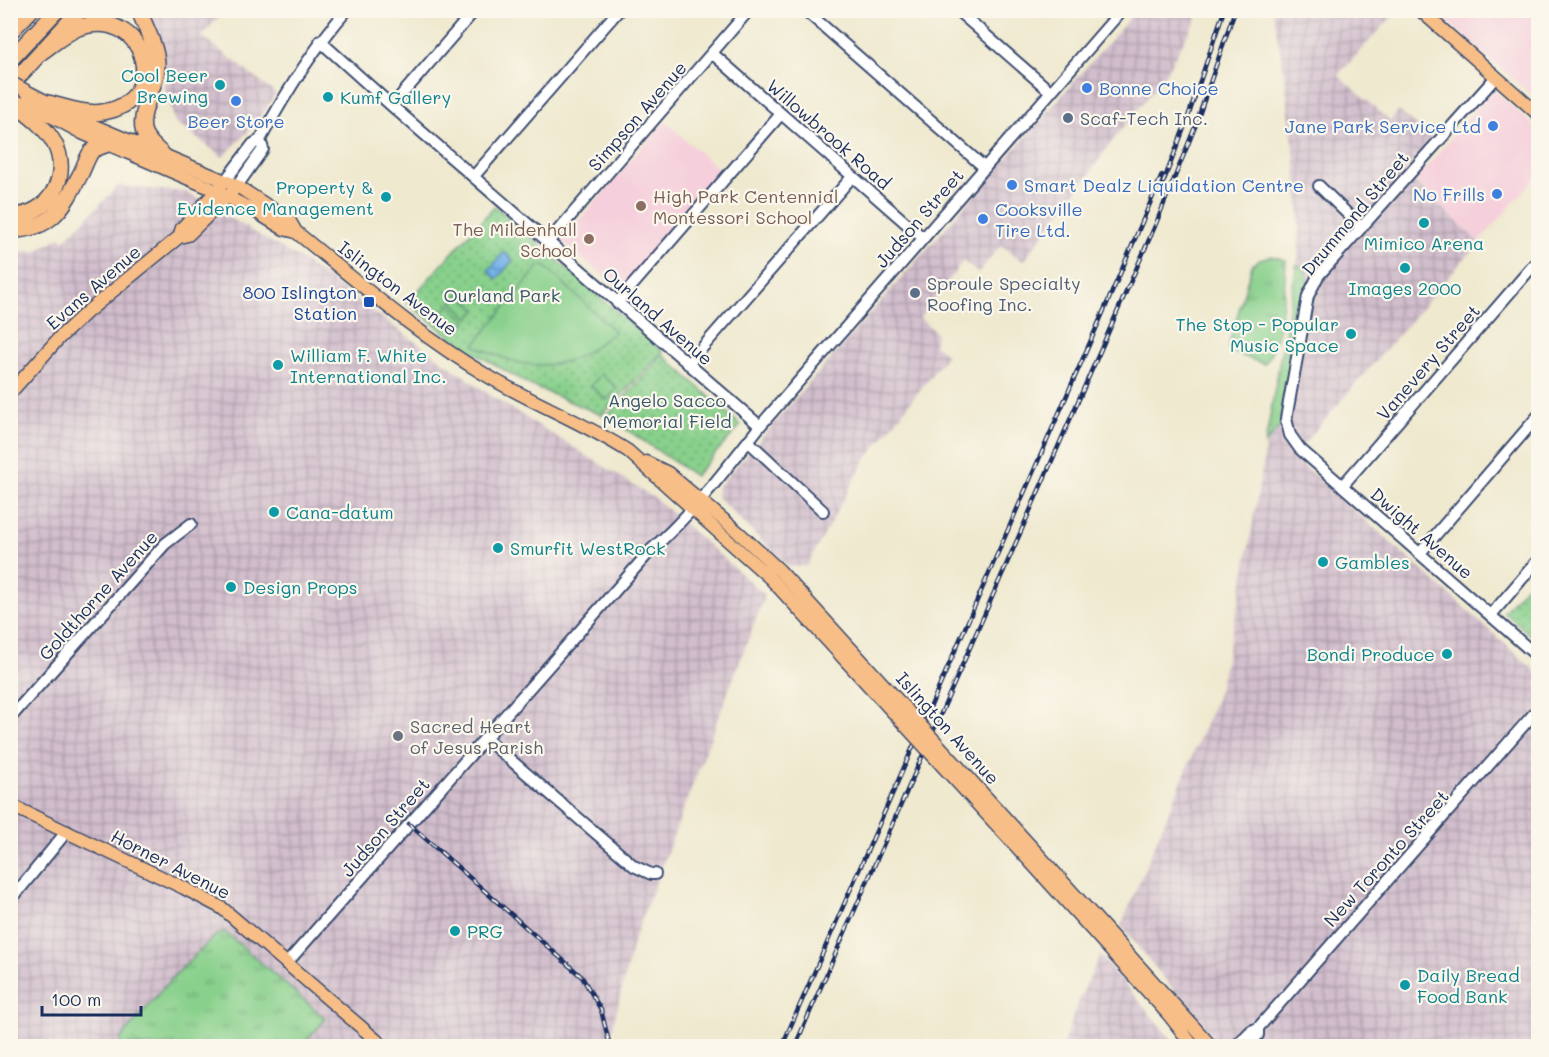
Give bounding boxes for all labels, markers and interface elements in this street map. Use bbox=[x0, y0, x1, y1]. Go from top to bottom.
street label: Simpson Avenue bbox=[583, 56, 691, 176]
place label: Cool Beer Brewing bbox=[121, 63, 208, 108]
street label: Willowbrook Road bbox=[762, 73, 896, 195]
place label: Bonne Choice bbox=[1099, 76, 1219, 100]
marker: Cool Beer Brewing bbox=[213, 78, 227, 92]
marker: Bonne Choice bbox=[1080, 81, 1094, 95]
place label: Kumf Gallery bbox=[340, 85, 451, 109]
marker: Kumf Gallery bbox=[321, 90, 335, 104]
marker: Beer Store bbox=[229, 94, 243, 108]
place label: Scaf-Tech Inc. bbox=[1080, 106, 1208, 130]
place label: Beer Store bbox=[187, 109, 285, 133]
marker: Scaf-Tech Inc. bbox=[1061, 111, 1075, 125]
place label: Jane Park Service Ltd bbox=[1285, 114, 1481, 138]
marker: Jane Park Service Ltd bbox=[1486, 119, 1500, 133]
street label: Drummond Street bbox=[1296, 146, 1414, 280]
street label: Judson Street bbox=[869, 163, 969, 273]
place label: Smart Dealz Liquidation Centre bbox=[1024, 173, 1304, 197]
place label: Property & Evidence Management bbox=[177, 175, 374, 220]
marker: Smart Dealz Liquidation Centre bbox=[1005, 178, 1019, 192]
place label: No Frills bbox=[1413, 182, 1485, 206]
place label: High Park Centennial Montessori School bbox=[653, 184, 838, 229]
marker: No Frills bbox=[1490, 187, 1504, 201]
marker: Property & Evidence Management bbox=[379, 190, 393, 204]
place label: Cooksville Tire Ltd. bbox=[995, 197, 1083, 242]
marker: High Park Centennial Montessori School bbox=[634, 199, 648, 213]
marker: Cooksville Tire Ltd. bbox=[976, 212, 990, 226]
marker: Mimico Arena bbox=[1417, 216, 1431, 230]
place label: The Mildenhall School bbox=[453, 217, 577, 262]
place label: Mimico Arena bbox=[1364, 231, 1484, 255]
marker: The Mildenhall School bbox=[582, 232, 596, 246]
street label: Islington Avenue bbox=[333, 235, 463, 341]
street label: Evans Avenue bbox=[41, 239, 145, 335]
marker: Images 2000 bbox=[1398, 261, 1412, 275]
street label: Ourland Avenue bbox=[598, 262, 718, 370]
place label: Sproule Specialty Roofing Inc. bbox=[927, 271, 1081, 316]
place label: Images 2000 bbox=[1349, 276, 1461, 300]
place label: 800 Islington Station bbox=[243, 280, 357, 325]
park label: Ourland Park bbox=[444, 283, 560, 307]
marker: Sproule Specialty Roofing Inc. bbox=[908, 286, 922, 300]
marker: 800 Islington Station bbox=[362, 295, 376, 309]
street label: Vanevery Street bbox=[1371, 299, 1485, 425]
place label: The Stop - Popular Music Space bbox=[1176, 312, 1339, 357]
marker: The Stop - Popular Music Space bbox=[1344, 327, 1358, 341]
place label: William F. White International Inc. bbox=[290, 343, 446, 388]
marker: William F. White International Inc. bbox=[271, 358, 285, 372]
park label: Angelo Sacco Memorial Field bbox=[602, 388, 732, 433]
street label: Dwight Avenue bbox=[1366, 482, 1478, 584]
place label: Cana-datum bbox=[286, 500, 394, 524]
marker: Cana-datum bbox=[267, 505, 281, 519]
street label: Goldthorne Avenue bbox=[33, 525, 163, 665]
place label: Smurfit WestRock bbox=[510, 536, 666, 560]
marker: Smurfit WestRock bbox=[491, 541, 505, 555]
place label: Gambles bbox=[1335, 550, 1410, 574]
marker: Gambles bbox=[1316, 555, 1330, 569]
place label: Design Props bbox=[243, 575, 358, 599]
marker: Design Props bbox=[224, 580, 238, 594]
place label: Bondi Produce bbox=[1307, 642, 1435, 666]
marker: Bondi Produce bbox=[1440, 647, 1454, 661]
street label: Islington Avenue bbox=[891, 667, 1005, 789]
place label: Sacred Heart of Jesus Parish bbox=[410, 714, 543, 759]
marker: Sacred Heart of Jesus Parish bbox=[391, 729, 405, 743]
street label: Judson Street bbox=[335, 772, 435, 882]
street label: New Toronto Street bbox=[1318, 785, 1454, 931]
street label: Horner Avenue bbox=[107, 824, 235, 904]
place label: PRG bbox=[467, 919, 503, 943]
marker: PRG bbox=[448, 924, 462, 938]
place label: Daily Bread Food Bank bbox=[1417, 963, 1520, 1008]
marker: Daily Bread Food Bank bbox=[1398, 978, 1412, 992]
scale bar bbox=[42, 979, 141, 1017]
text: 100 m bbox=[51, 987, 101, 1011]

